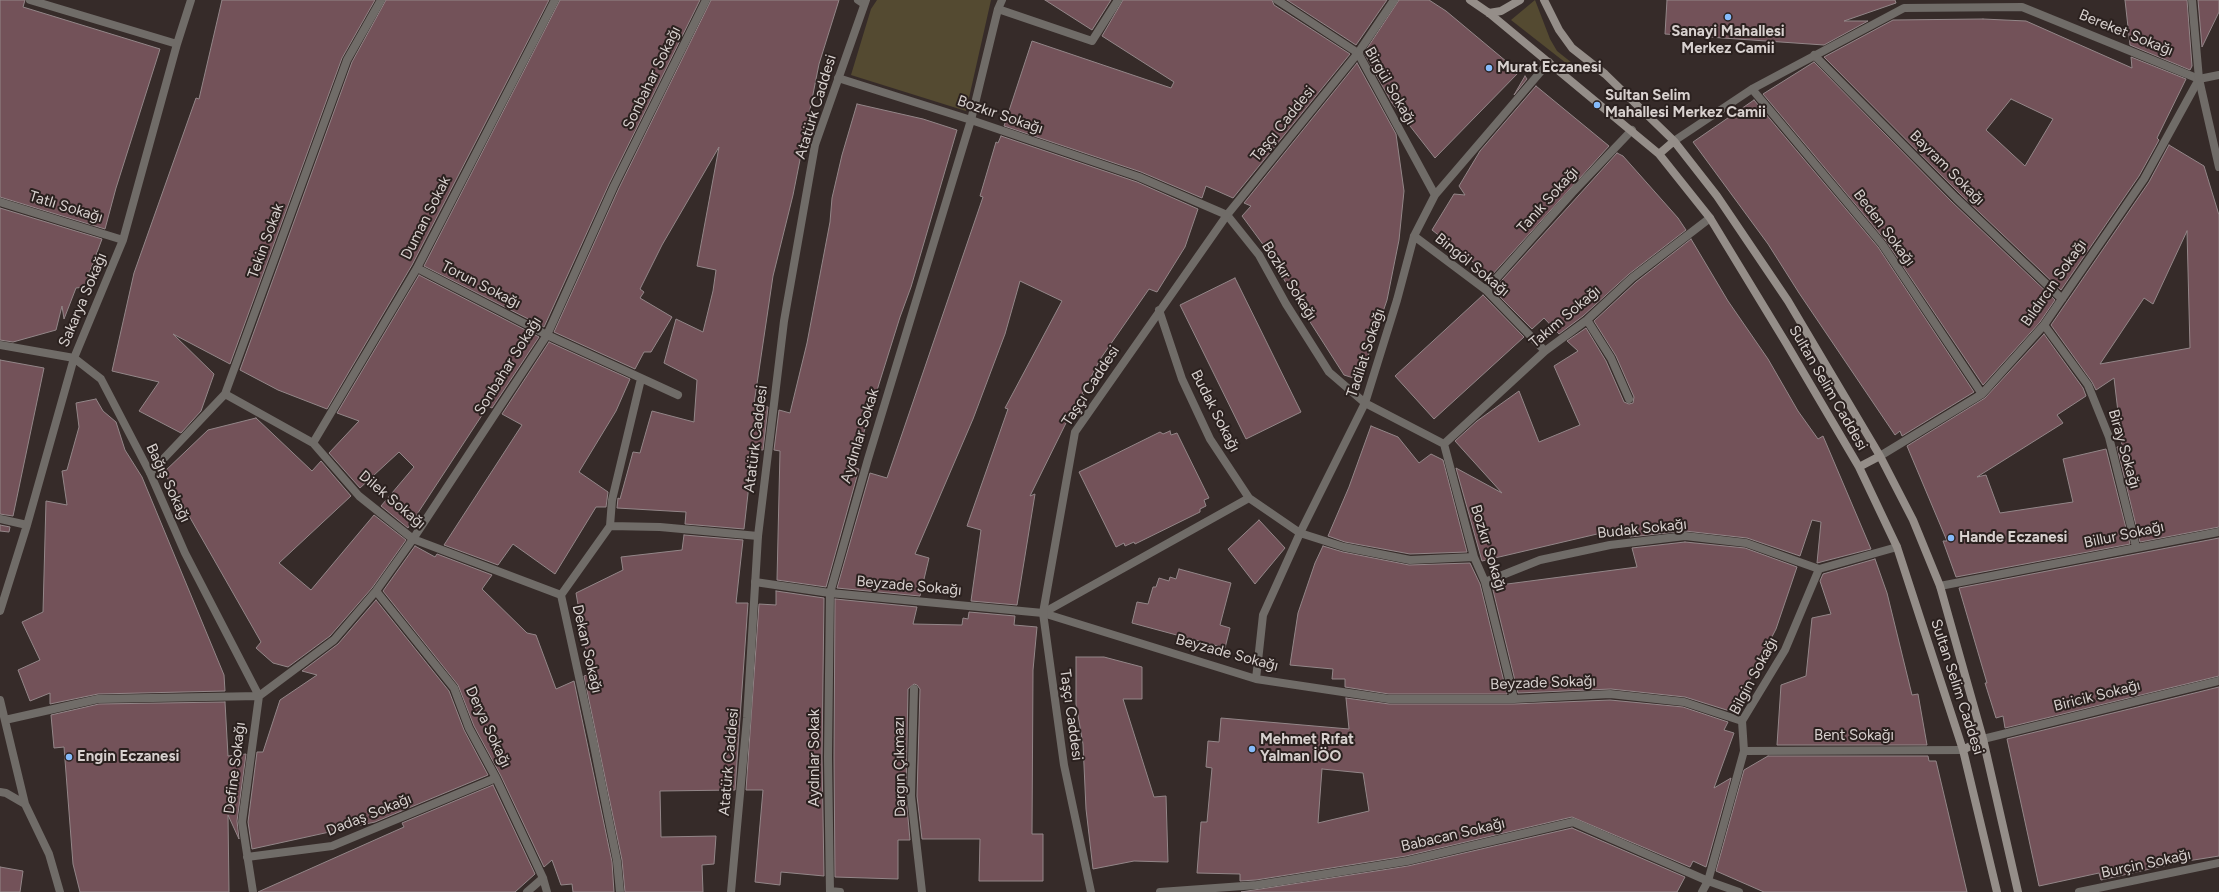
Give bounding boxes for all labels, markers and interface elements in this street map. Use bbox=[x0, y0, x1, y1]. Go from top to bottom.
street label: Bereket Sokağı bbox=[2076, 6, 2176, 60]
marker: Sanayi Mahallesi Merkez Camii bbox=[1723, 12, 1733, 22]
place label: Sanayi Mahallesi Merkez Camii bbox=[1671, 23, 1785, 58]
street label: Sonbahar Sokağı bbox=[619, 24, 685, 132]
street label: Birgül Sokağı bbox=[1360, 44, 1420, 128]
street label: Atatürk Caddesi bbox=[792, 53, 840, 161]
place label: Murat Eczanesi bbox=[1497, 59, 1602, 77]
marker: Murat Eczanesi bbox=[1484, 63, 1494, 73]
street label: Taşçı Caddesi bbox=[1247, 83, 1319, 165]
place label: Sultan Selim Mahallesi Merkez Camii bbox=[1605, 87, 1766, 122]
street label: Bozkır Sokağı bbox=[955, 92, 1045, 138]
marker: Sultan Selim Mahallesi Merkez Camii bbox=[1592, 100, 1602, 110]
street label: Bayram Sokağı bbox=[1906, 127, 1988, 209]
street label: Tanık Sokağı bbox=[1514, 163, 1582, 237]
street label: Duman Sokak bbox=[397, 173, 455, 263]
street label: Beden Sokağı bbox=[1849, 186, 1919, 270]
street label: Tatlı Sokağı bbox=[27, 187, 105, 227]
street label: Tekin Sokak bbox=[244, 201, 288, 281]
street label: Bingöl Sokağı bbox=[1431, 230, 1513, 300]
street label: Bıldırcın Sokağı bbox=[2017, 236, 2091, 330]
street label: Bozkır Sokağı bbox=[1258, 238, 1320, 324]
street label: Sakarya Sokağı bbox=[55, 250, 111, 350]
street label: Torun Sokağı bbox=[438, 257, 524, 313]
street label: Takım Sokağı bbox=[1526, 282, 1604, 352]
street label: Tadilat Sokağı bbox=[1343, 306, 1389, 400]
street label: Sonbahar Sokağı bbox=[471, 314, 545, 418]
street label: Sultan Selim Caddesi bbox=[1785, 322, 1871, 454]
street label: Taşçı Caddesi bbox=[1058, 342, 1124, 430]
street label: Budak Sokağı bbox=[1187, 367, 1243, 455]
street label: Atatürk Caddesi bbox=[740, 384, 772, 494]
street label: Aydınlar Sokak bbox=[837, 387, 883, 485]
street label: Biray Sokağı bbox=[2104, 407, 2144, 491]
street label: Bağış Sokağı bbox=[142, 441, 194, 525]
street label: Dilek Sokağı bbox=[355, 467, 429, 533]
street label: Bozkır Sokağı bbox=[1466, 502, 1510, 594]
street label: Budak Sokağı bbox=[1596, 515, 1688, 543]
street label: Billur Sokağı bbox=[2082, 518, 2166, 552]
place label: Hande Eczanesi bbox=[1959, 529, 2067, 547]
marker: Hande Eczanesi bbox=[1946, 533, 1956, 543]
street label: Beyzade Sokağı bbox=[856, 572, 962, 600]
street label: Dekan Sokağı bbox=[568, 603, 606, 695]
street label: Sultan Selim Caddesi bbox=[1927, 617, 1987, 757]
street label: Beyzade Sokağı bbox=[1174, 631, 1280, 675]
street label: Bilgin Sokağı bbox=[1726, 634, 1782, 718]
street label: Taşçı Caddesi bbox=[1056, 668, 1086, 762]
street label: Beyzade Sokağı bbox=[1490, 672, 1596, 694]
street label: Biricik Sokağı bbox=[2052, 677, 2142, 715]
street label: Derya Sokağı bbox=[461, 683, 515, 771]
street label: Atatürk Caddesi bbox=[715, 707, 743, 817]
street label: Aydınlar Sokak bbox=[806, 709, 824, 807]
street label: Dargın Çıkmazı bbox=[890, 717, 910, 817]
street label: Define Sokağı bbox=[220, 721, 250, 815]
street label: Bent Sokağı bbox=[1814, 727, 1894, 745]
place label: Mehmet Rıfat Yalman İÖO bbox=[1260, 731, 1354, 766]
marker: Mehmet Rıfat Yalman İÖO bbox=[1247, 744, 1257, 754]
place label: Engin Eczanesi bbox=[77, 748, 179, 766]
marker: Engin Eczanesi bbox=[64, 752, 74, 762]
street label: Dadaş Sokağı bbox=[324, 790, 414, 840]
street label: Babacan Sokağı bbox=[1399, 814, 1507, 856]
street label: Burçin Sokağı bbox=[2100, 846, 2192, 882]

